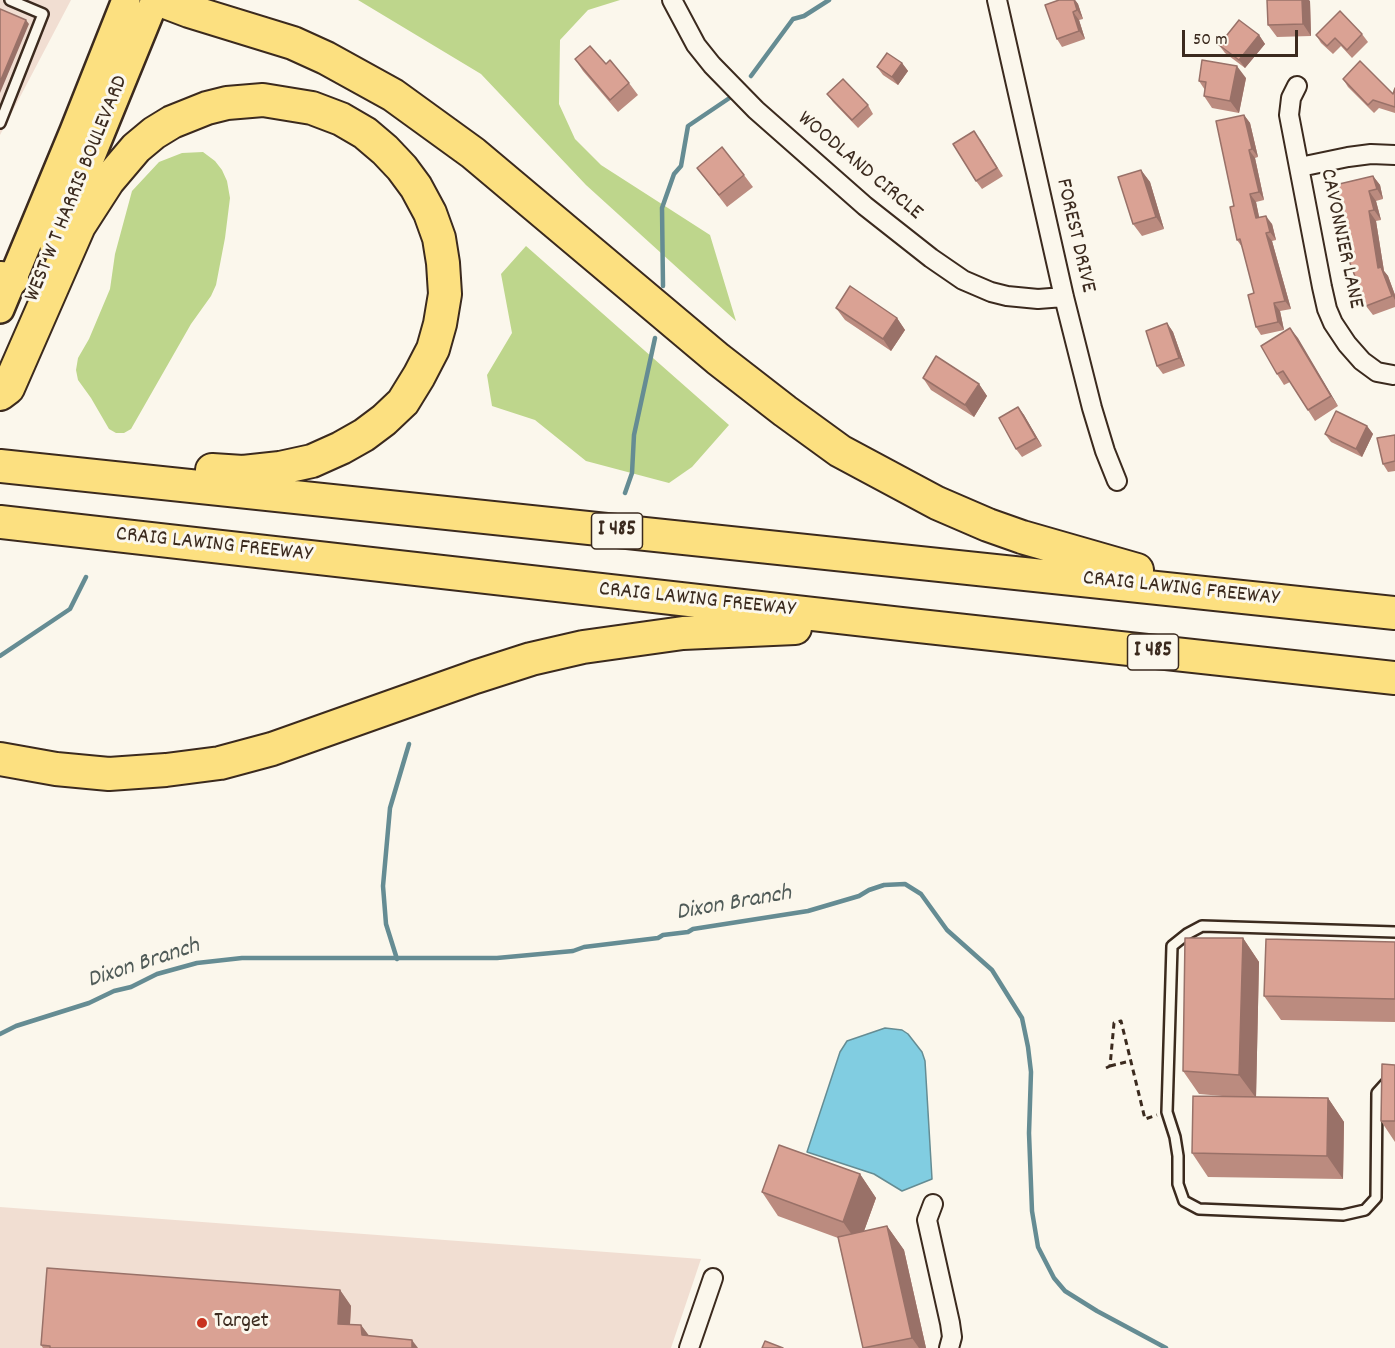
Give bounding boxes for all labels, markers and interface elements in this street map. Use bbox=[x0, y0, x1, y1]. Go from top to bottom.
scale bar bbox=[1185, 18, 1300, 56]
text: 50 m bbox=[1193, 28, 1228, 53]
street label: WEST W T HARRIS BOULEVARD bbox=[21, 72, 135, 306]
street label: WOODLAND CIRCLE bbox=[791, 107, 927, 227]
street label: CAVONNIER LANE bbox=[1312, 167, 1368, 311]
street label: FOREST DRIVE bbox=[1048, 176, 1100, 296]
road number: I 485 bbox=[592, 513, 642, 549]
street label: CRAIG LAWING FREEWAY bbox=[115, 523, 313, 569]
street label: CRAIG LAWING FREEWAY bbox=[1082, 567, 1280, 613]
street label: CRAIG LAWING FREEWAY bbox=[598, 578, 796, 624]
road number: I 485 bbox=[1128, 634, 1178, 670]
water label: Dixon Branch bbox=[674, 881, 794, 929]
water label: Dixon Branch bbox=[84, 933, 204, 997]
place label: Target bbox=[214, 1310, 269, 1336]
marker: Target bbox=[195, 1316, 209, 1330]

